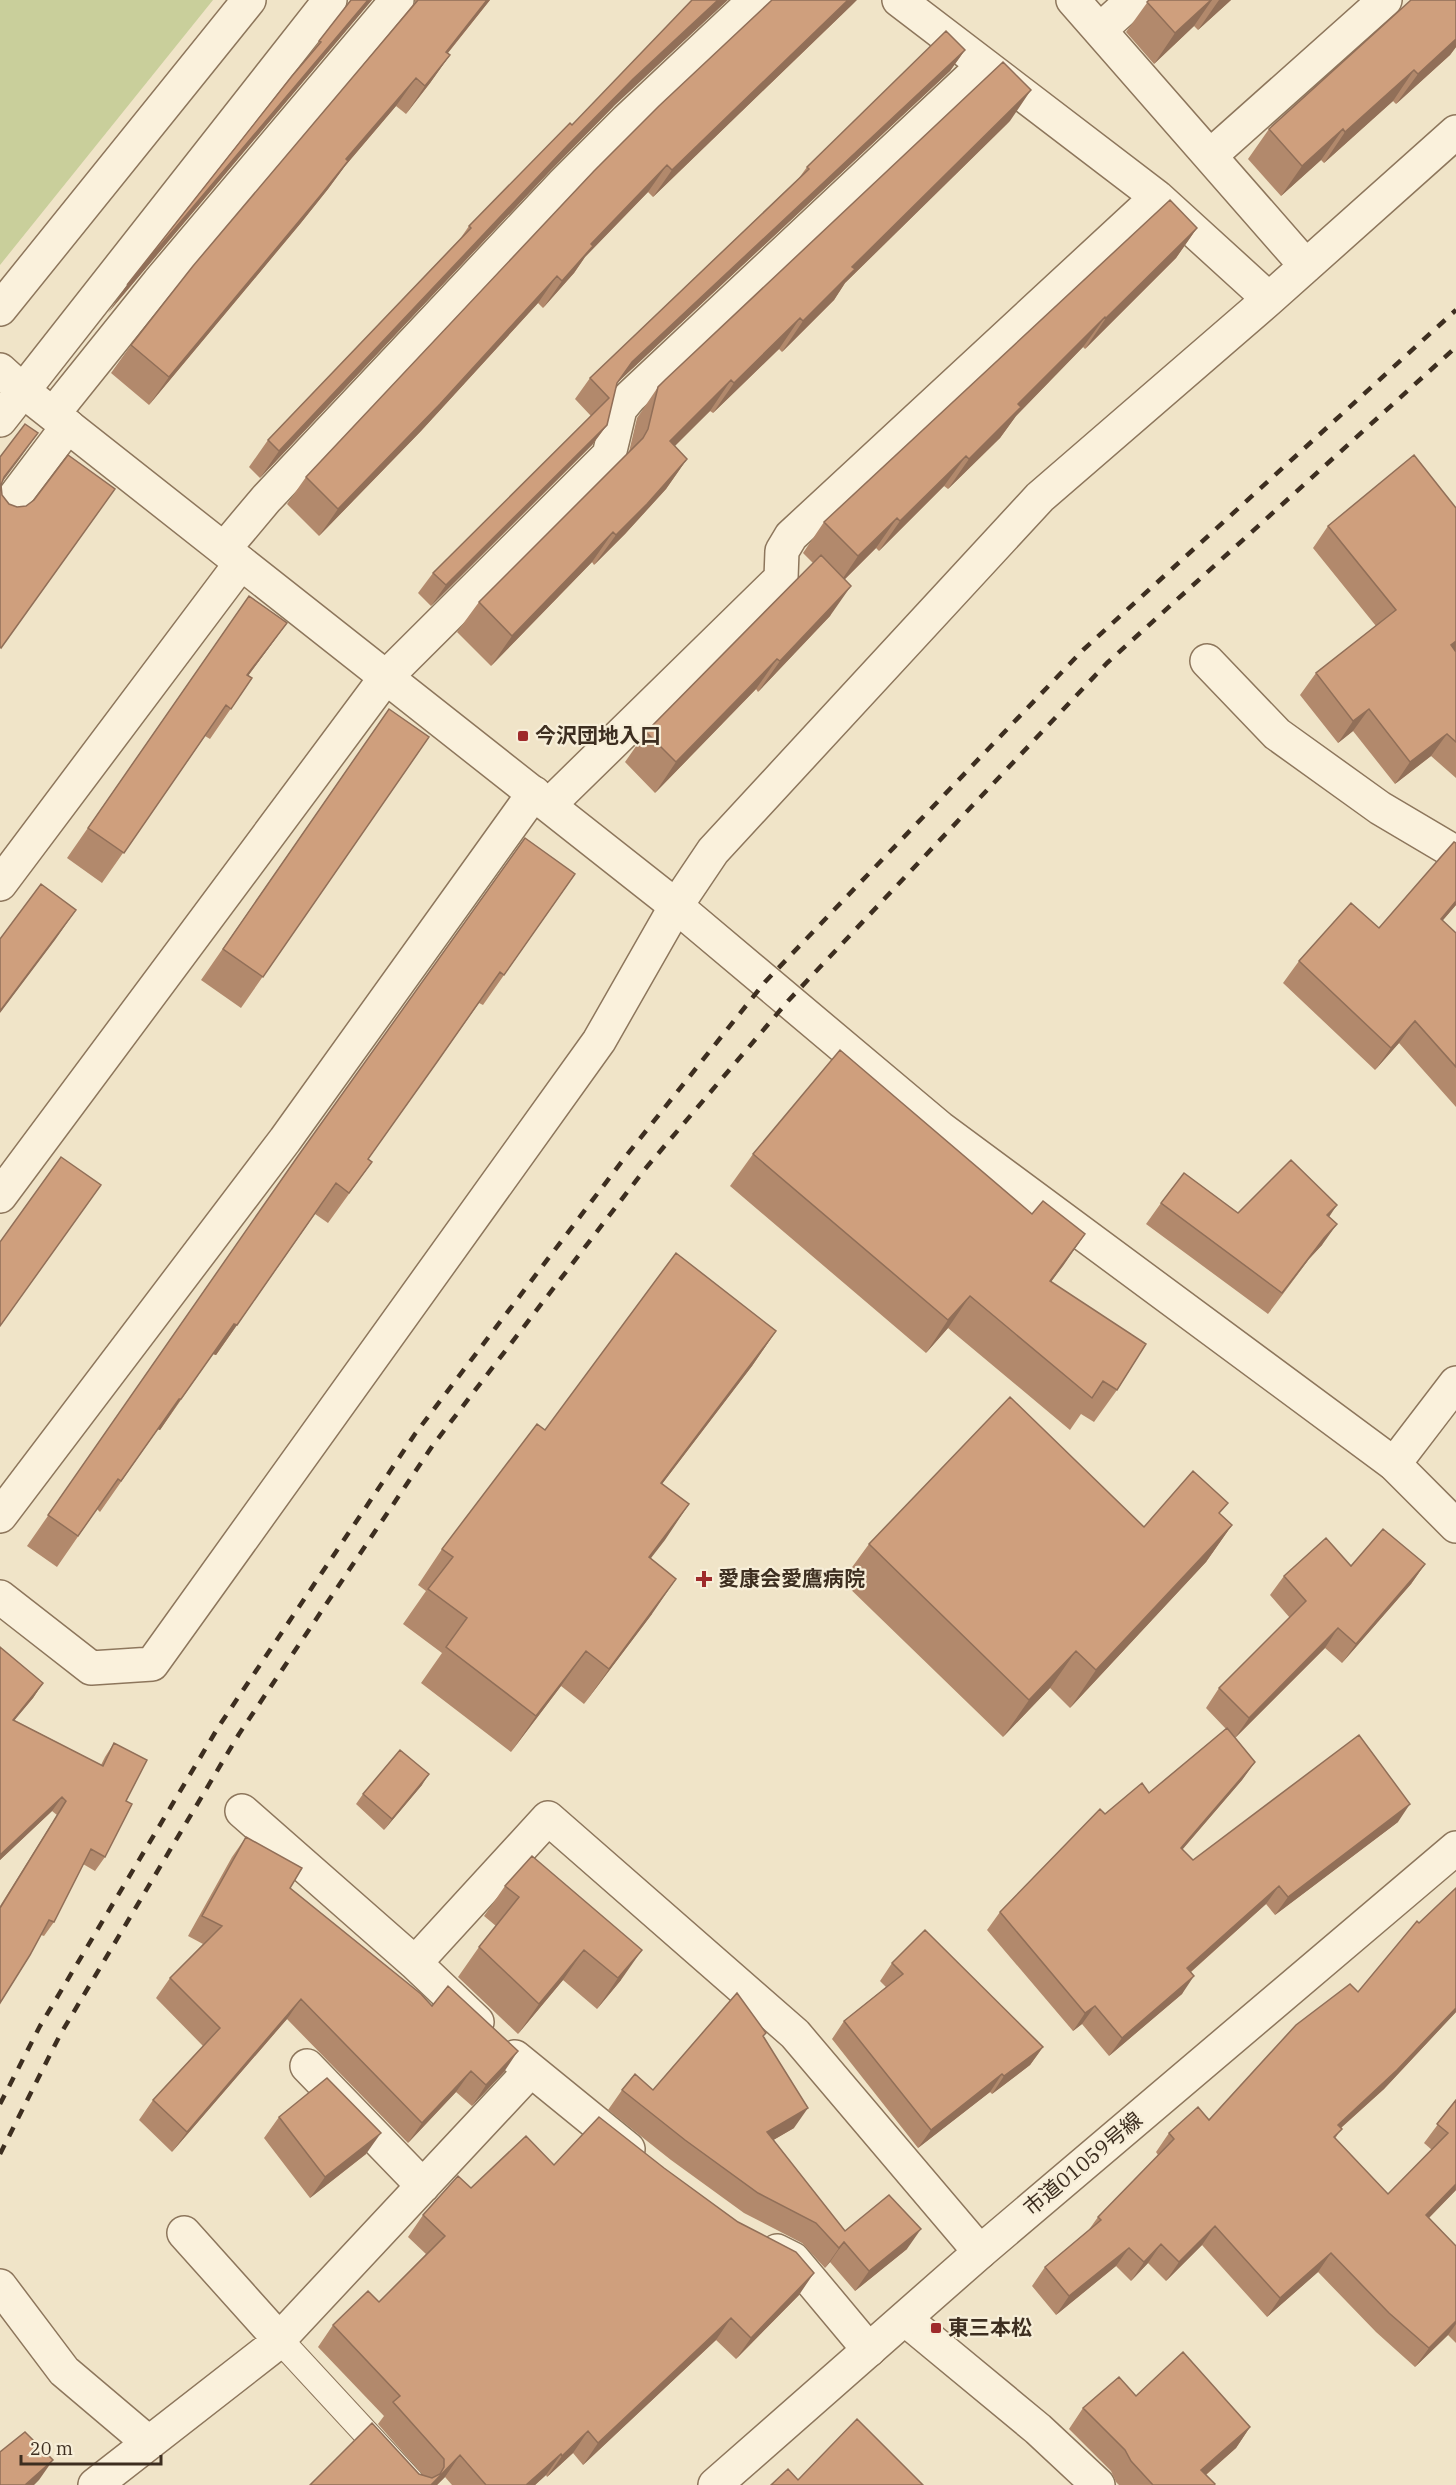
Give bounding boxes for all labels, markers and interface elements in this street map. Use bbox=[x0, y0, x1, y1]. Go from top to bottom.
place label: 今沢団地入口 bbox=[535, 721, 661, 749]
marker: 今沢団地入口 bbox=[516, 729, 530, 743]
place label: 愛康会愛鷹病院 bbox=[718, 1564, 865, 1592]
marker: 愛康会愛鷹病院 bbox=[695, 1570, 713, 1588]
street label: 市道01059号線 bbox=[1017, 2105, 1148, 2221]
place label: 東三本松 bbox=[948, 2313, 1032, 2341]
marker: 東三本松 bbox=[929, 2321, 943, 2335]
scale bar bbox=[21, 2428, 160, 2466]
text: 20 m bbox=[30, 2437, 73, 2460]

